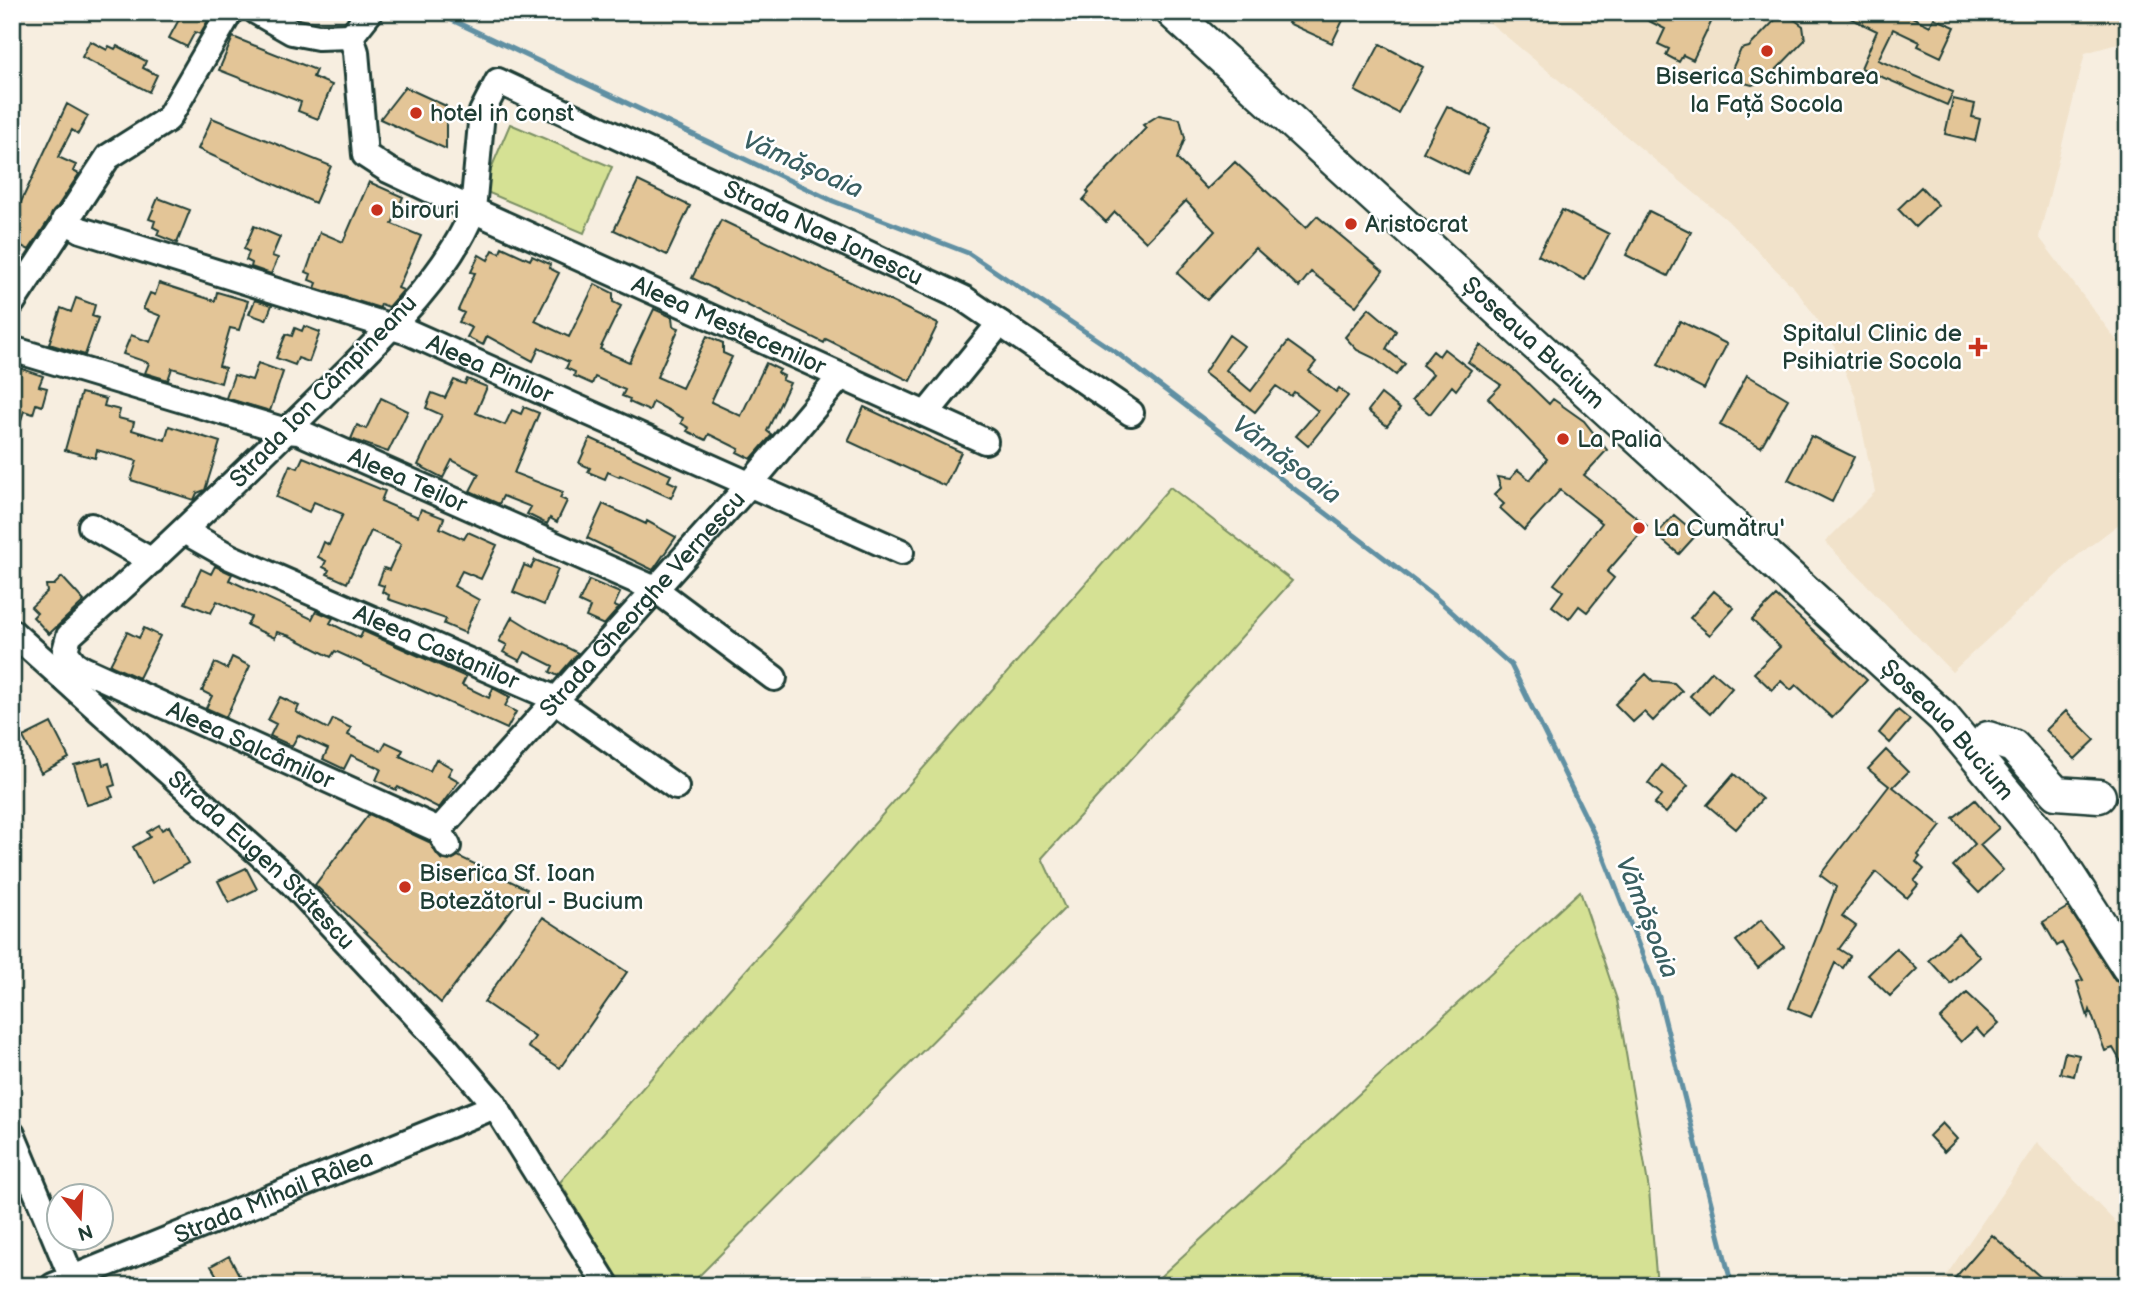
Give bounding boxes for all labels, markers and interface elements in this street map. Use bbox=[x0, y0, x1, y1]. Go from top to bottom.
marker: Biserica Schimbarea la Față Socola bbox=[1759, 43, 1775, 59]
place label: Biserica Schimbarea la Față Socola bbox=[1655, 62, 1879, 119]
place label: hotel in const bbox=[430, 99, 575, 128]
marker: hotel in const bbox=[408, 105, 424, 121]
water label: Vămășoaia bbox=[737, 125, 867, 206]
street label: Strada Nae Ionescu bbox=[719, 174, 927, 292]
place label: birouri bbox=[391, 196, 459, 225]
marker: birouri bbox=[369, 202, 385, 218]
place label: Aristocrat bbox=[1365, 210, 1469, 239]
marker: Aristocrat bbox=[1343, 216, 1359, 232]
street label: Aleea Mestecenilor bbox=[627, 270, 831, 381]
street label: Șoseaua Bucium bbox=[1456, 271, 1611, 415]
street label: Strada Ion Câmpineanu bbox=[224, 289, 423, 494]
place label: Spitalul Clinic de Psihiatrie Socola bbox=[1782, 319, 1962, 376]
street label: Aleea Pinilor bbox=[422, 328, 558, 410]
marker: Spitalul Clinic de Psihiatrie Socola bbox=[1968, 337, 1988, 357]
water label: Vămășoaia bbox=[1225, 409, 1347, 511]
place label: La Palia bbox=[1577, 425, 1662, 454]
marker: La Palia bbox=[1555, 431, 1571, 447]
street label: Aleea Teilor bbox=[344, 442, 472, 519]
street label: Strada Gheorghe Vernescu bbox=[534, 485, 752, 723]
place label: La Cumătru' bbox=[1653, 514, 1785, 543]
marker: La Cumătru' bbox=[1631, 520, 1647, 536]
street label: Aleea Castanilor bbox=[349, 599, 524, 696]
street label: Șoseaua Bucium bbox=[1874, 653, 2020, 806]
street label: Aleea Salcâmilor bbox=[162, 695, 339, 796]
street label: Strada Eugen Stătescu bbox=[162, 765, 361, 956]
water label: Vămășoaia bbox=[1608, 852, 1685, 983]
place label: Biserica Sf. Ioan Botezătorul - Bucium bbox=[419, 859, 643, 916]
marker: Biserica Sf. Ioan Botezătorul - Bucium bbox=[397, 879, 413, 895]
street label: Strada Mihail Râlea bbox=[170, 1143, 377, 1250]
north arrow bbox=[46, 1182, 116, 1252]
text: N bbox=[74, 1219, 95, 1245]

